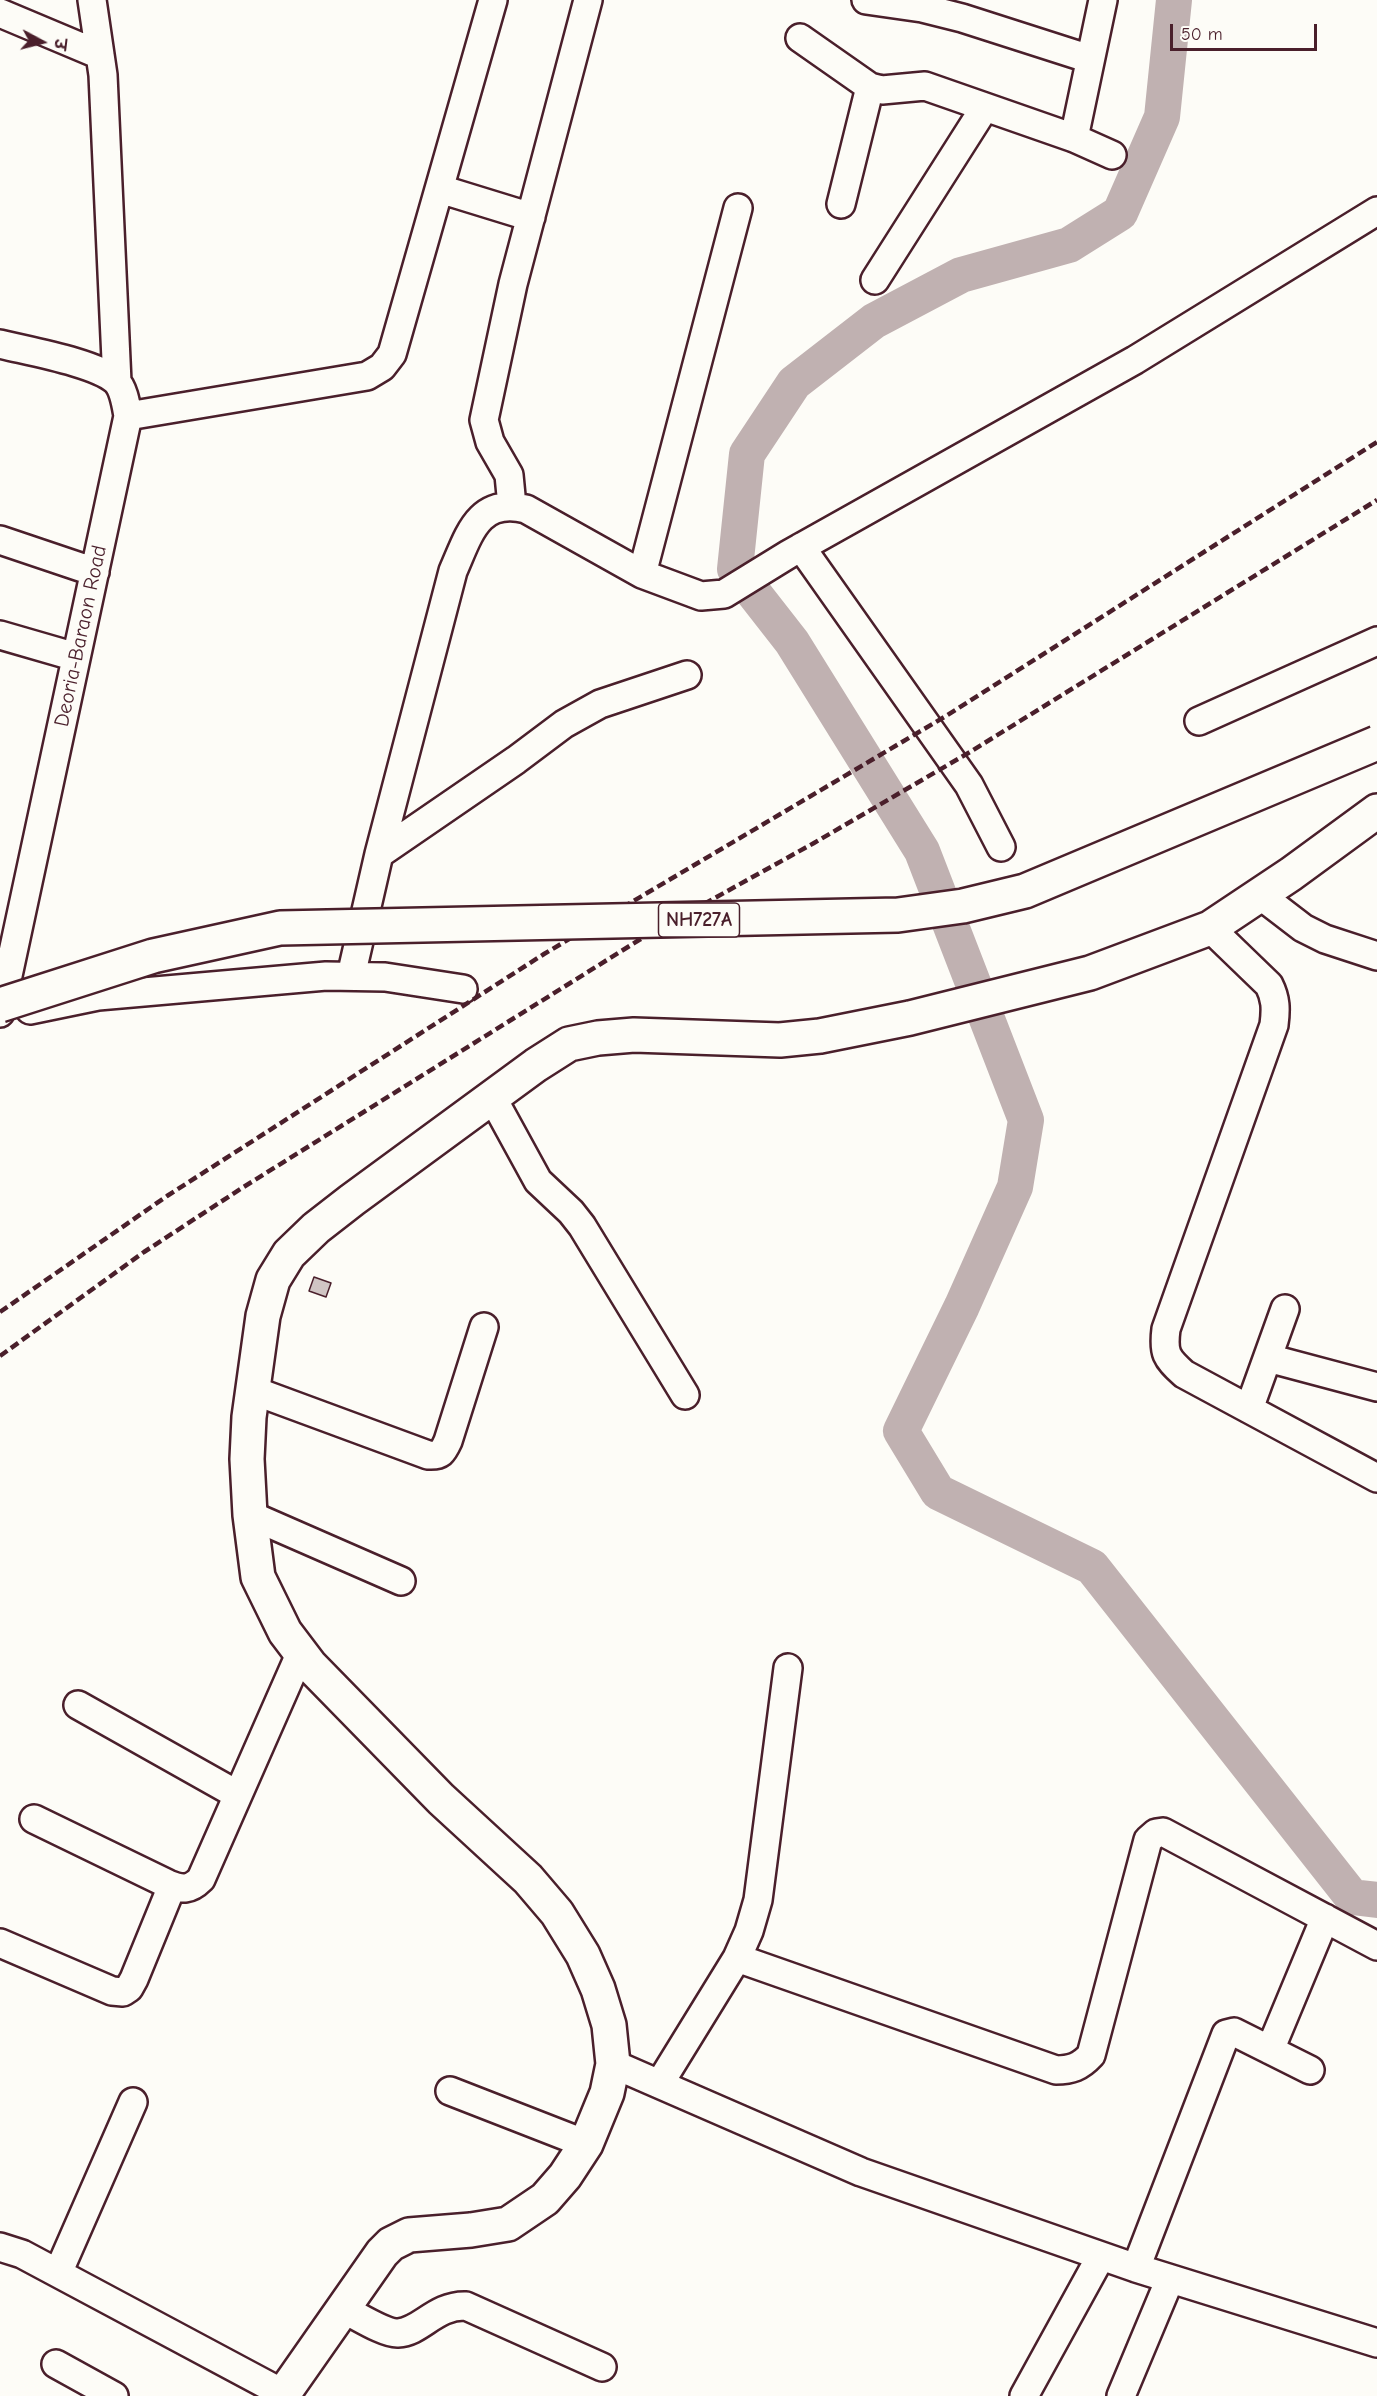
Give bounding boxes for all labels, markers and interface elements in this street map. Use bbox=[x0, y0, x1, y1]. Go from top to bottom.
north arrow bbox=[12, 12, 72, 72]
scale bar bbox=[1173, 12, 1320, 50]
text: 50 m bbox=[1181, 24, 1223, 45]
text: उ bbox=[50, 38, 69, 51]
street label: Deoria-Baraon Road bbox=[49, 543, 113, 729]
road number: NH727A bbox=[658, 903, 740, 937]

